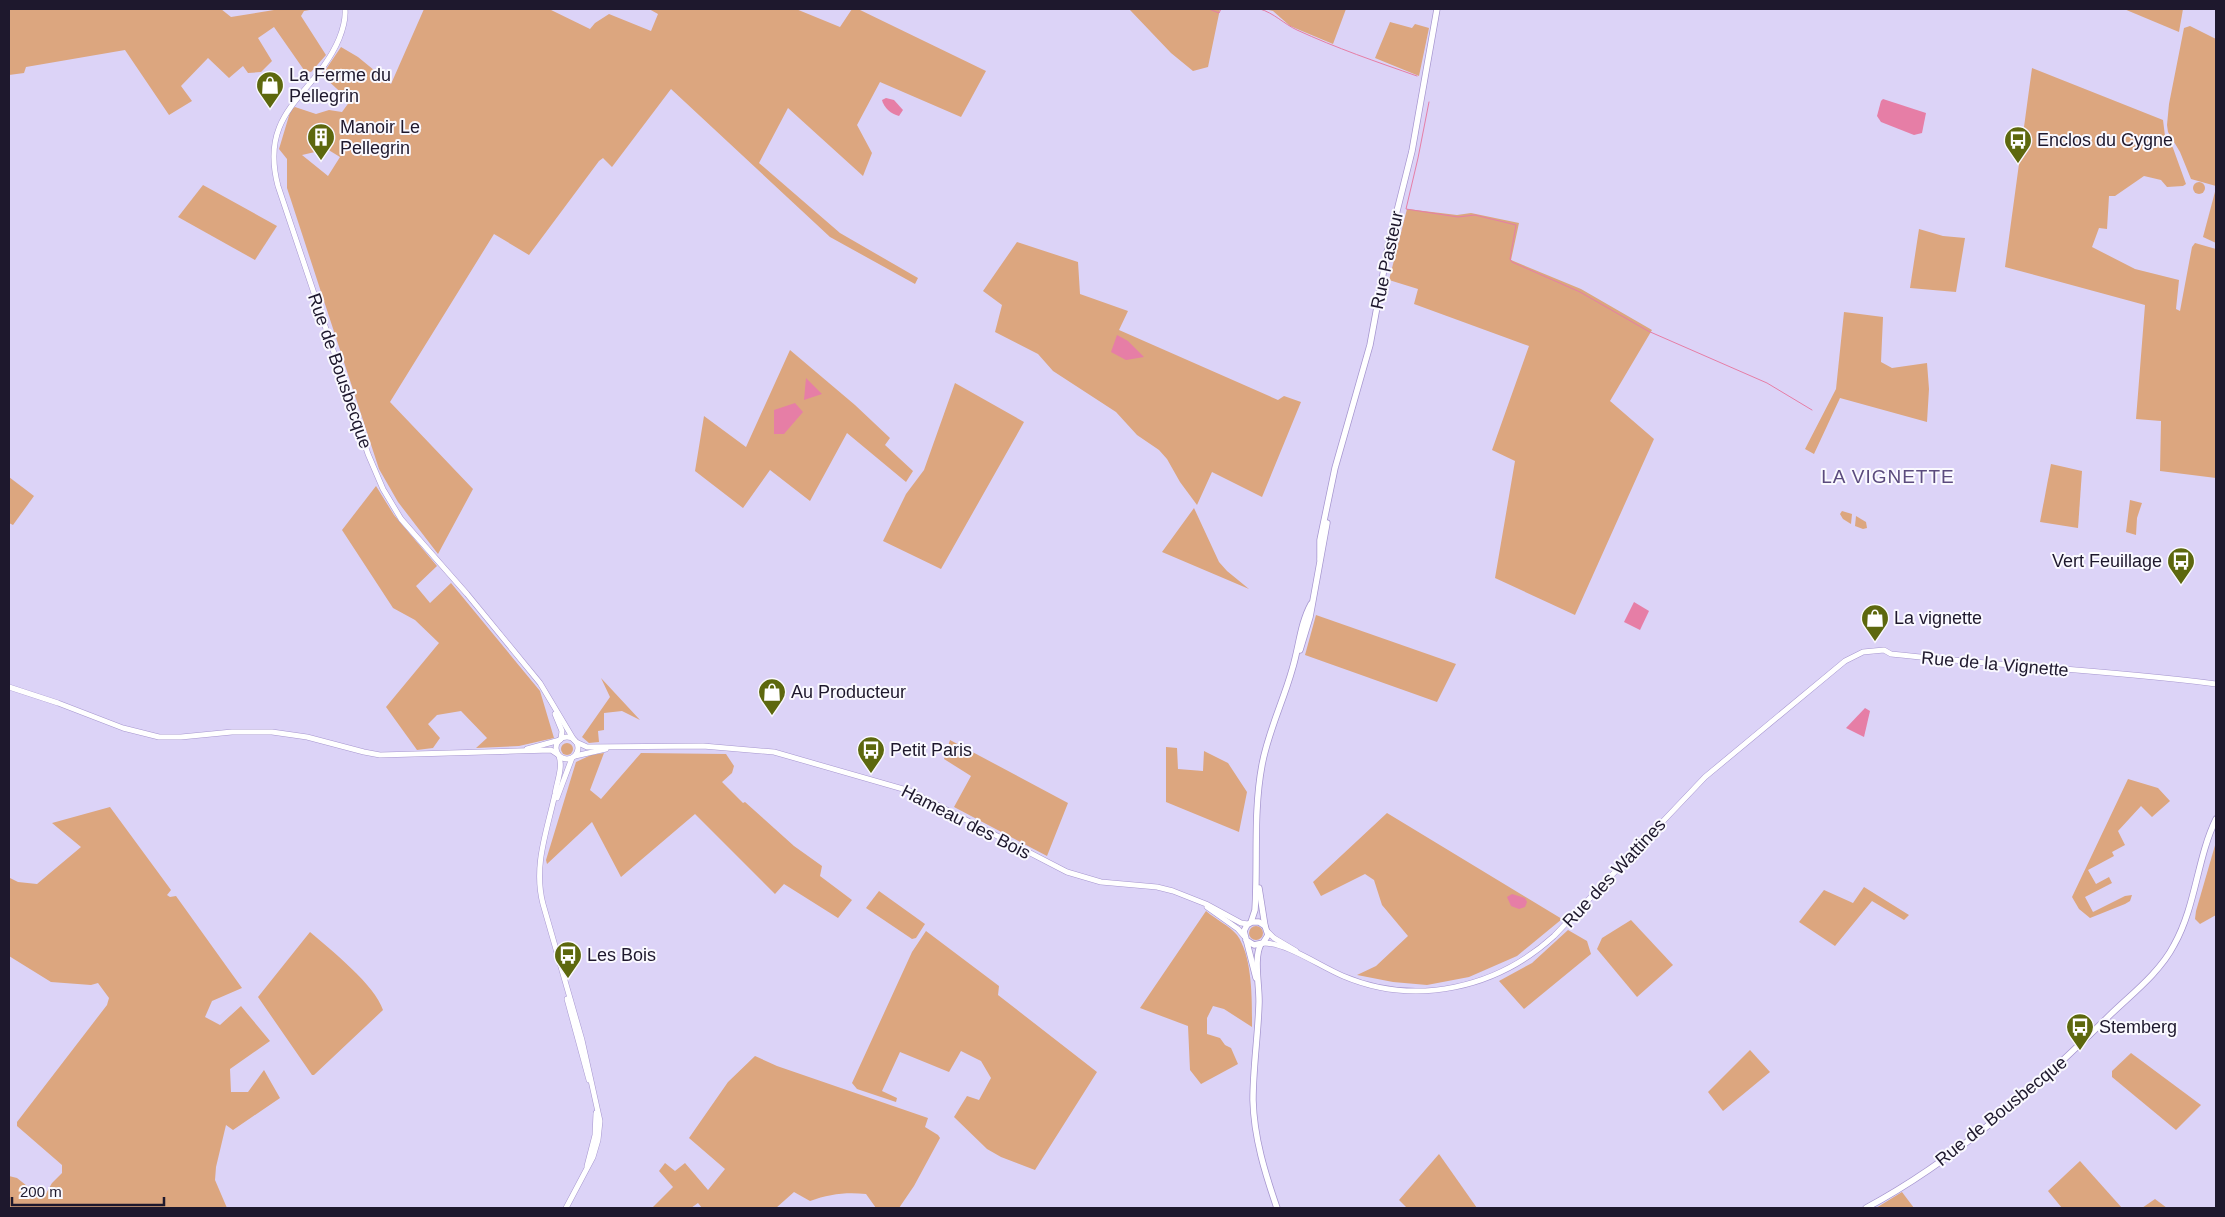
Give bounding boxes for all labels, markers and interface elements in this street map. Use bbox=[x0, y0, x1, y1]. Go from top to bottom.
place label: La Ferme du Pellegrin bbox=[289, 65, 391, 106]
shop icon: La Ferme du Pellegrin bbox=[255, 70, 285, 109]
place label: Manoir Le Pellegrin bbox=[340, 117, 420, 158]
building icon: Manoir Le Pellegrin bbox=[306, 122, 336, 161]
bus stop icon: Enclos du Cygne bbox=[2003, 125, 2033, 164]
place label: Enclos du Cygne bbox=[2037, 130, 2173, 150]
street label: Rue Pasteur bbox=[1367, 209, 1407, 311]
street label: Rue de Bousbecque bbox=[304, 291, 376, 451]
district label: LA VIGNETTE bbox=[1821, 466, 1955, 487]
bus stop icon: Vert Feuillage bbox=[2166, 546, 2196, 585]
place label: Vert Feuillage bbox=[2052, 551, 2162, 571]
shop icon: La vignette bbox=[1860, 603, 1890, 642]
place label: La vignette bbox=[1894, 608, 1982, 628]
street label: Rue de la Vignette bbox=[1921, 648, 2069, 680]
shop icon: Au Producteur bbox=[757, 677, 787, 716]
place label: Au Producteur bbox=[791, 682, 906, 702]
bus stop icon: Petit Paris bbox=[856, 735, 886, 774]
place label: Petit Paris bbox=[890, 740, 972, 760]
street label: Hameau des Bois bbox=[898, 781, 1034, 863]
street label: Rue des Wattines bbox=[1558, 814, 1670, 932]
bus stop icon: Les Bois bbox=[553, 940, 583, 979]
place label: Les Bois bbox=[587, 945, 656, 965]
bus stop icon: Stemberg bbox=[2065, 1012, 2095, 1051]
place label: Stemberg bbox=[2099, 1017, 2177, 1037]
street label: Rue de Bousbecque bbox=[1931, 1052, 2071, 1170]
scale bar bbox=[12, 1174, 165, 1206]
text: 200 m bbox=[20, 1183, 62, 1200]

